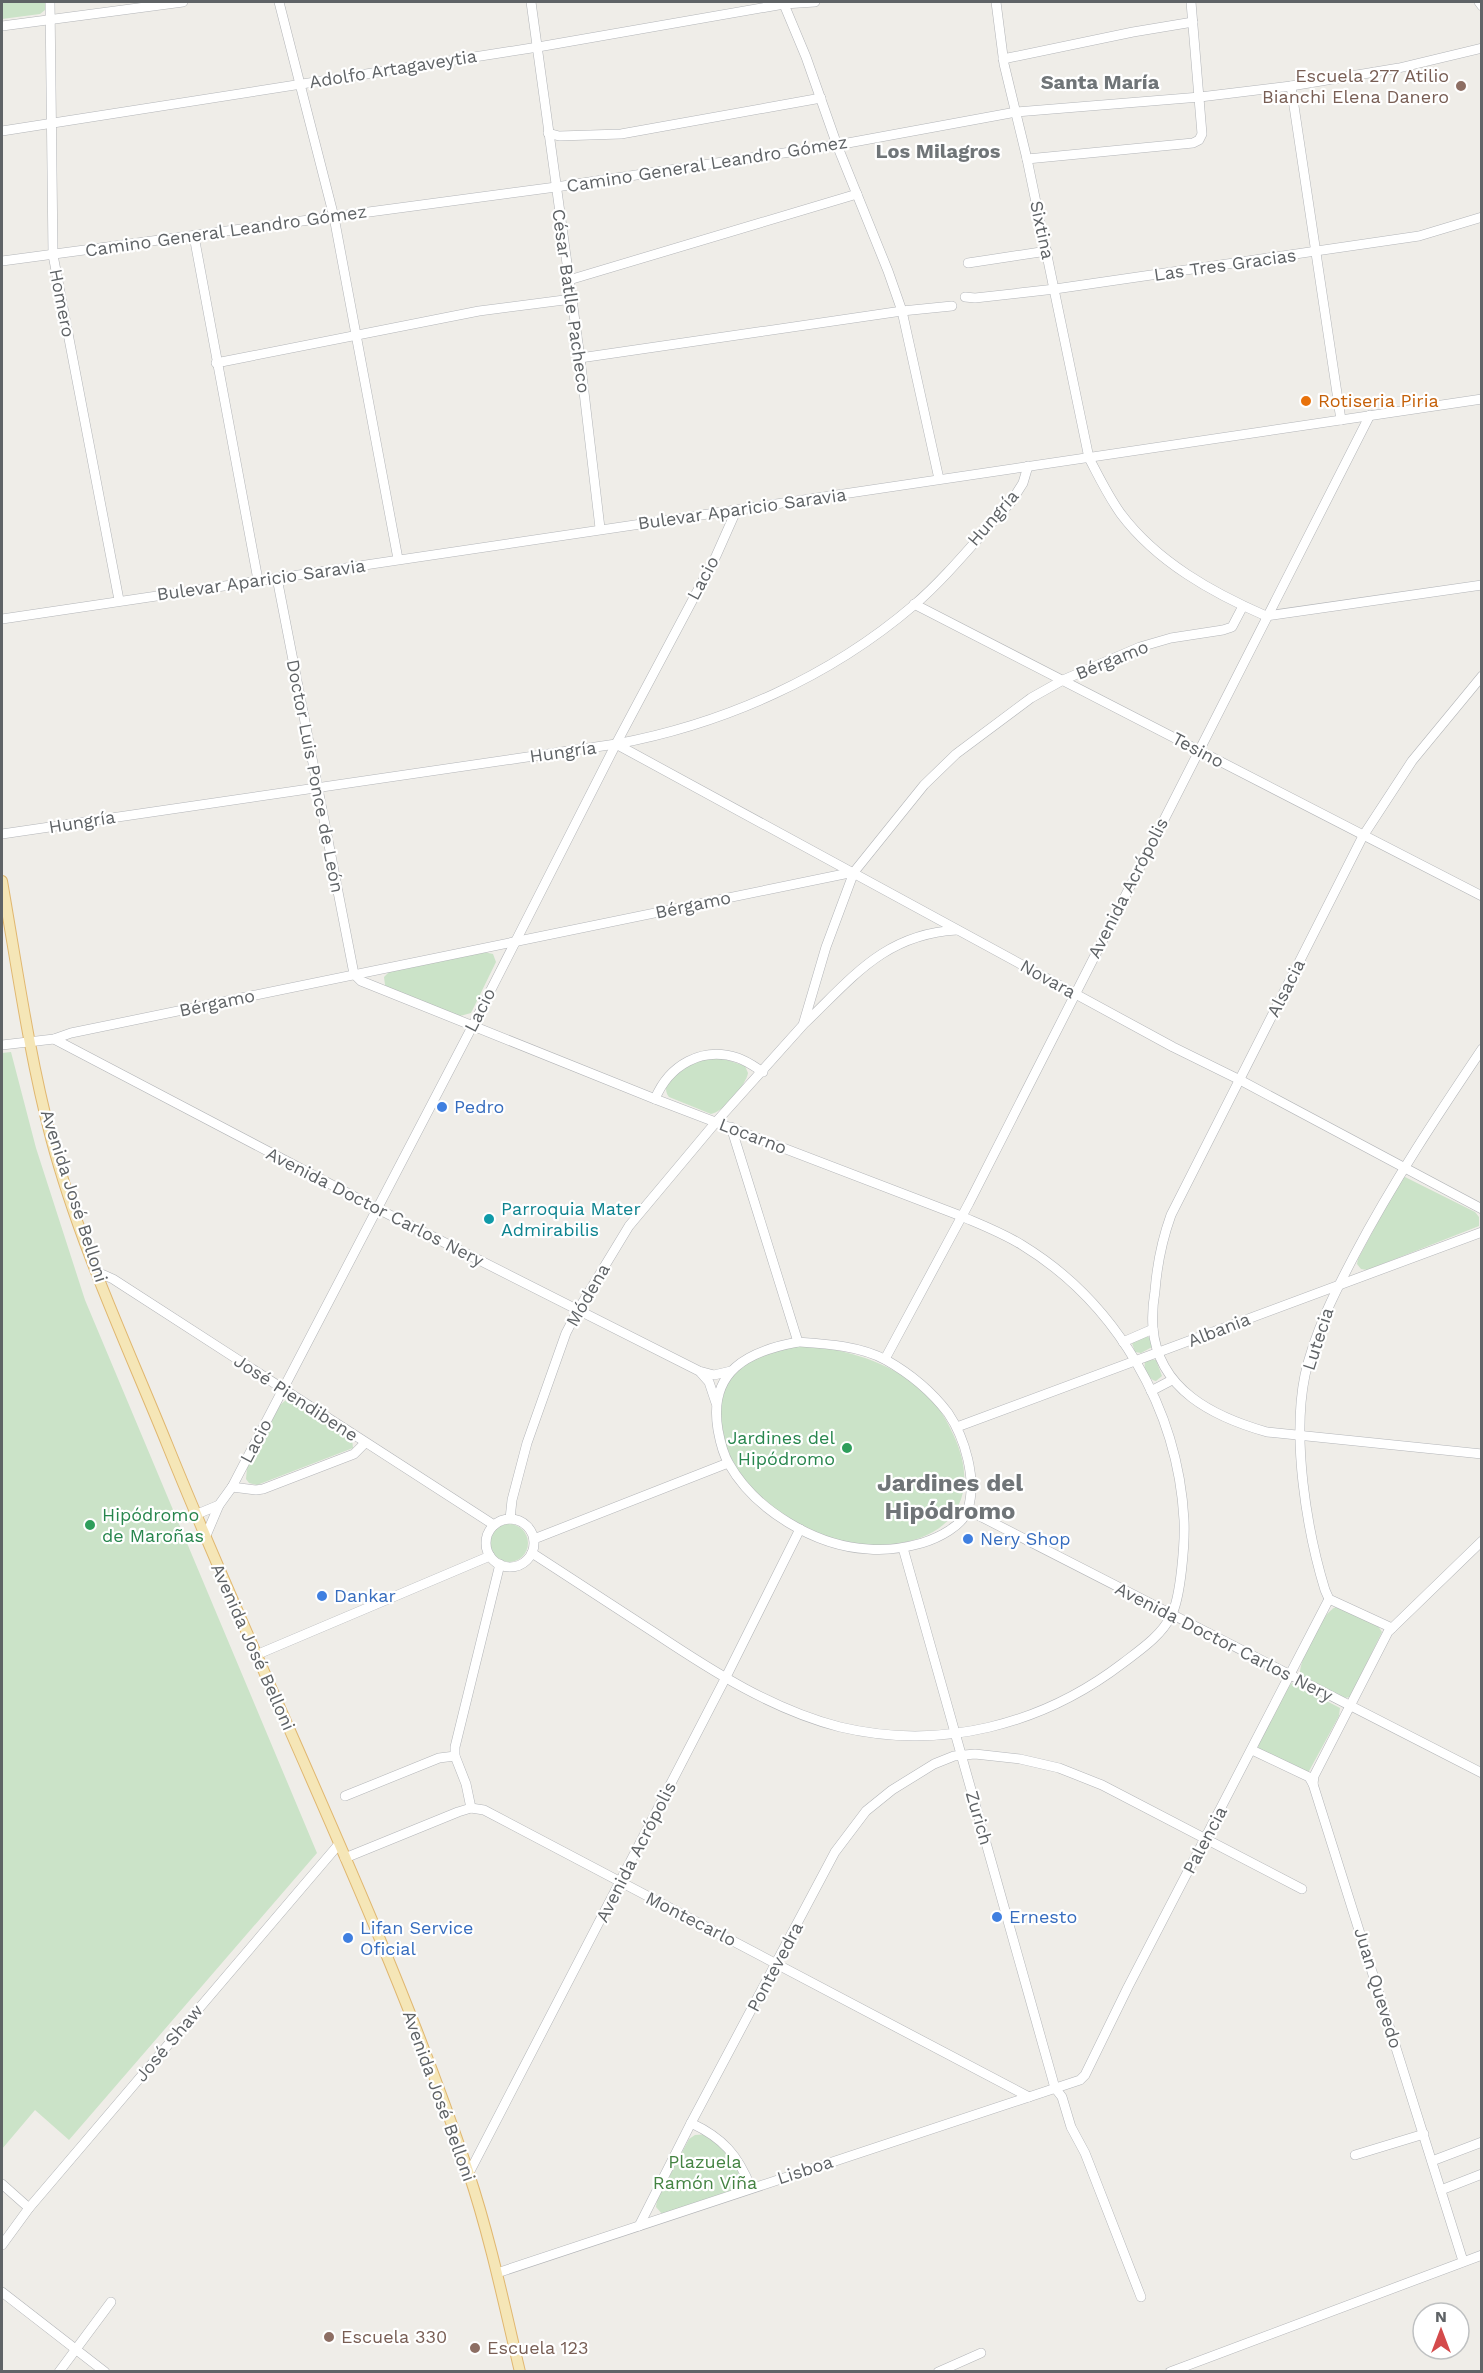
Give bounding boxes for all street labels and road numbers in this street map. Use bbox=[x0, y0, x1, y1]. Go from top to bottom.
street label: Adolfo Artagaveytia bbox=[308, 45, 478, 92]
street label: Camino General Leandro Gómez bbox=[565, 131, 849, 196]
street label: Sixtina bbox=[1026, 199, 1059, 261]
street label: Camino General Leandro Gómez bbox=[84, 200, 368, 261]
street label: César Batlle Pacheco bbox=[548, 207, 595, 394]
street label: Las Tres Gracias bbox=[1152, 244, 1298, 285]
street label: Homero bbox=[46, 267, 79, 339]
street label: Bulevar Aparicio Saravia bbox=[636, 483, 848, 534]
street label: Hungría bbox=[963, 485, 1023, 550]
street label: Lacio bbox=[682, 552, 723, 603]
street label: Bulevar Aparicio Saravia bbox=[155, 554, 367, 605]
street label: Bérgamo bbox=[1072, 635, 1151, 684]
street label: Doctor Luis Ponce de León bbox=[283, 657, 348, 894]
street label: Tesino bbox=[1169, 727, 1228, 772]
street label: Hungría bbox=[528, 736, 598, 767]
street label: Hungría bbox=[47, 806, 117, 837]
street label: Avenida Acrópolis bbox=[1083, 814, 1172, 962]
street label: Bérgamo bbox=[653, 886, 733, 923]
street label: Novara bbox=[1017, 955, 1080, 1002]
street label: Alsacia bbox=[1262, 955, 1309, 1020]
street label: Bérgamo bbox=[177, 984, 257, 1021]
street label: Lacio bbox=[460, 984, 499, 1035]
street label: Avenida José Belloni bbox=[37, 1107, 112, 1285]
street label: Locarno bbox=[716, 1113, 790, 1158]
street label: Avenida Doctor Carlos Nery bbox=[263, 1142, 488, 1271]
street label: Módena bbox=[561, 1260, 614, 1330]
street label: Lutecia bbox=[1298, 1305, 1338, 1373]
street label: Albania bbox=[1185, 1308, 1253, 1351]
street label: José Piendibene bbox=[230, 1350, 362, 1445]
street label: Lacio bbox=[235, 1415, 276, 1466]
street label: Avenida José Belloni bbox=[207, 1560, 300, 1734]
street label: Avenida Doctor Carlos Nery bbox=[1112, 1577, 1337, 1706]
street label: Avenida Acrópolis bbox=[591, 1778, 680, 1926]
street label: Zurich bbox=[962, 1788, 997, 1847]
street label: Palencia bbox=[1178, 1802, 1231, 1877]
street label: Montecarlo bbox=[642, 1887, 740, 1950]
street label: Pontevedra bbox=[742, 1918, 807, 2015]
street label: Juan Quevedo bbox=[1350, 1925, 1407, 2051]
street label: José Shaw bbox=[130, 2000, 207, 2086]
street label: Avenida José Belloni bbox=[399, 2007, 480, 2184]
street label: Lisboa bbox=[774, 2151, 835, 2188]

